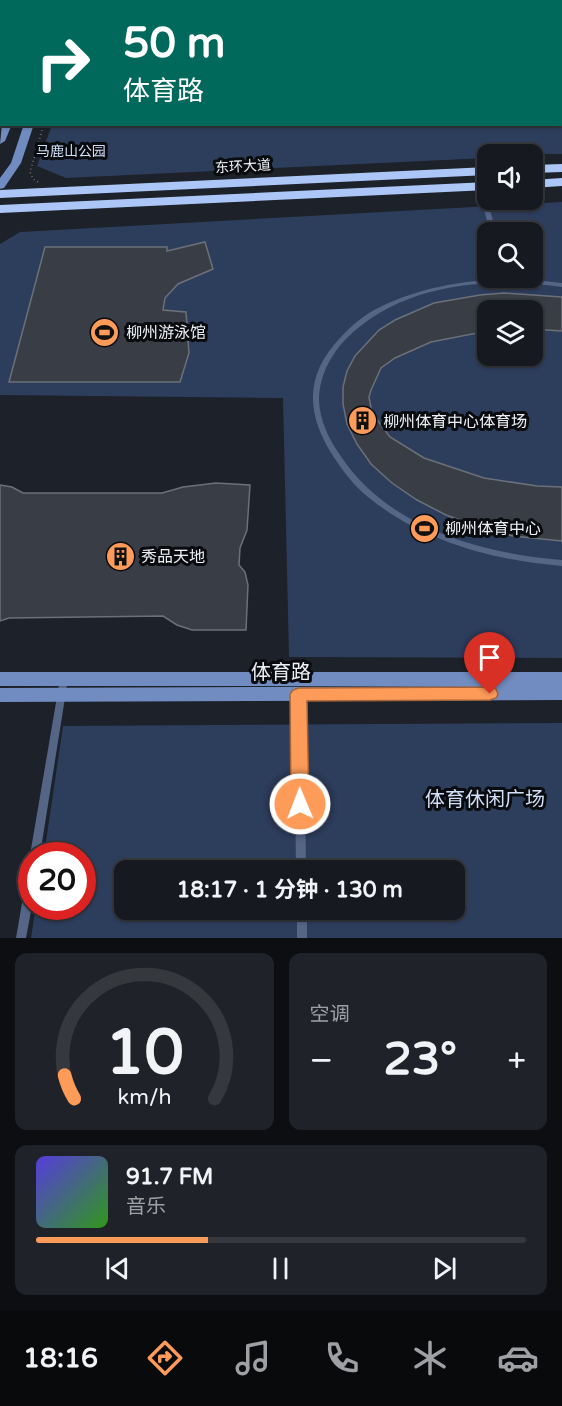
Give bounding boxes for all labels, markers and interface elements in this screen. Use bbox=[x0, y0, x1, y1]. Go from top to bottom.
text: 50 m bbox=[123, 18, 225, 69]
icon: right bbox=[24, 24, 102, 102]
text: 体育路 bbox=[123, 75, 204, 108]
park label: 马鹿山公园 bbox=[36, 143, 106, 160]
map controls bbox=[477, 144, 543, 366]
button: sound bbox=[477, 144, 543, 210]
street label: 东环大道 bbox=[215, 157, 271, 176]
button: search bbox=[477, 222, 543, 288]
button: layers bbox=[477, 300, 543, 366]
sports icon: 柳州游泳馆 bbox=[89, 316, 121, 348]
place label: 柳州游泳馆 bbox=[126, 323, 206, 343]
building icon: 柳州体育中心体育场 bbox=[346, 405, 378, 437]
place label: 柳州体育中心体育场 bbox=[383, 412, 527, 432]
sports icon: 柳州体育中心 bbox=[408, 512, 440, 544]
place label: 柳州体育中心 bbox=[445, 519, 541, 539]
building icon: 秀品天地 bbox=[104, 540, 136, 572]
place label: 秀品天地 bbox=[141, 547, 205, 567]
pin bbox=[464, 632, 515, 694]
icon: arrive bbox=[473, 641, 506, 674]
street label: 体育路 bbox=[251, 661, 311, 685]
position arrow bbox=[268, 772, 332, 836]
park label: 体育休闲广场 bbox=[425, 788, 545, 812]
speed limit sign: 20 bbox=[18, 842, 96, 920]
text: 18:17 · 1 分钟 · 130 m bbox=[176, 877, 403, 903]
text: 空调 bbox=[310, 1003, 350, 1027]
text: 10 bbox=[105, 1016, 183, 1091]
text: 23° bbox=[383, 1033, 457, 1087]
text: − bbox=[310, 1041, 333, 1080]
text: + bbox=[507, 1041, 526, 1080]
text: km/h bbox=[117, 1084, 171, 1110]
text: 91.7 FM bbox=[126, 1164, 213, 1190]
text: 音乐 bbox=[126, 1195, 166, 1219]
icon: previous bbox=[101, 1252, 134, 1285]
icon: pause bbox=[264, 1252, 297, 1285]
icon: next bbox=[428, 1252, 461, 1285]
icon: directions bbox=[144, 1337, 186, 1379]
icon: music bbox=[232, 1337, 274, 1379]
icon: phone bbox=[321, 1337, 363, 1379]
icon: climate bbox=[409, 1337, 451, 1379]
icon: car bbox=[497, 1337, 539, 1379]
text: 18:16 bbox=[23, 1342, 98, 1375]

